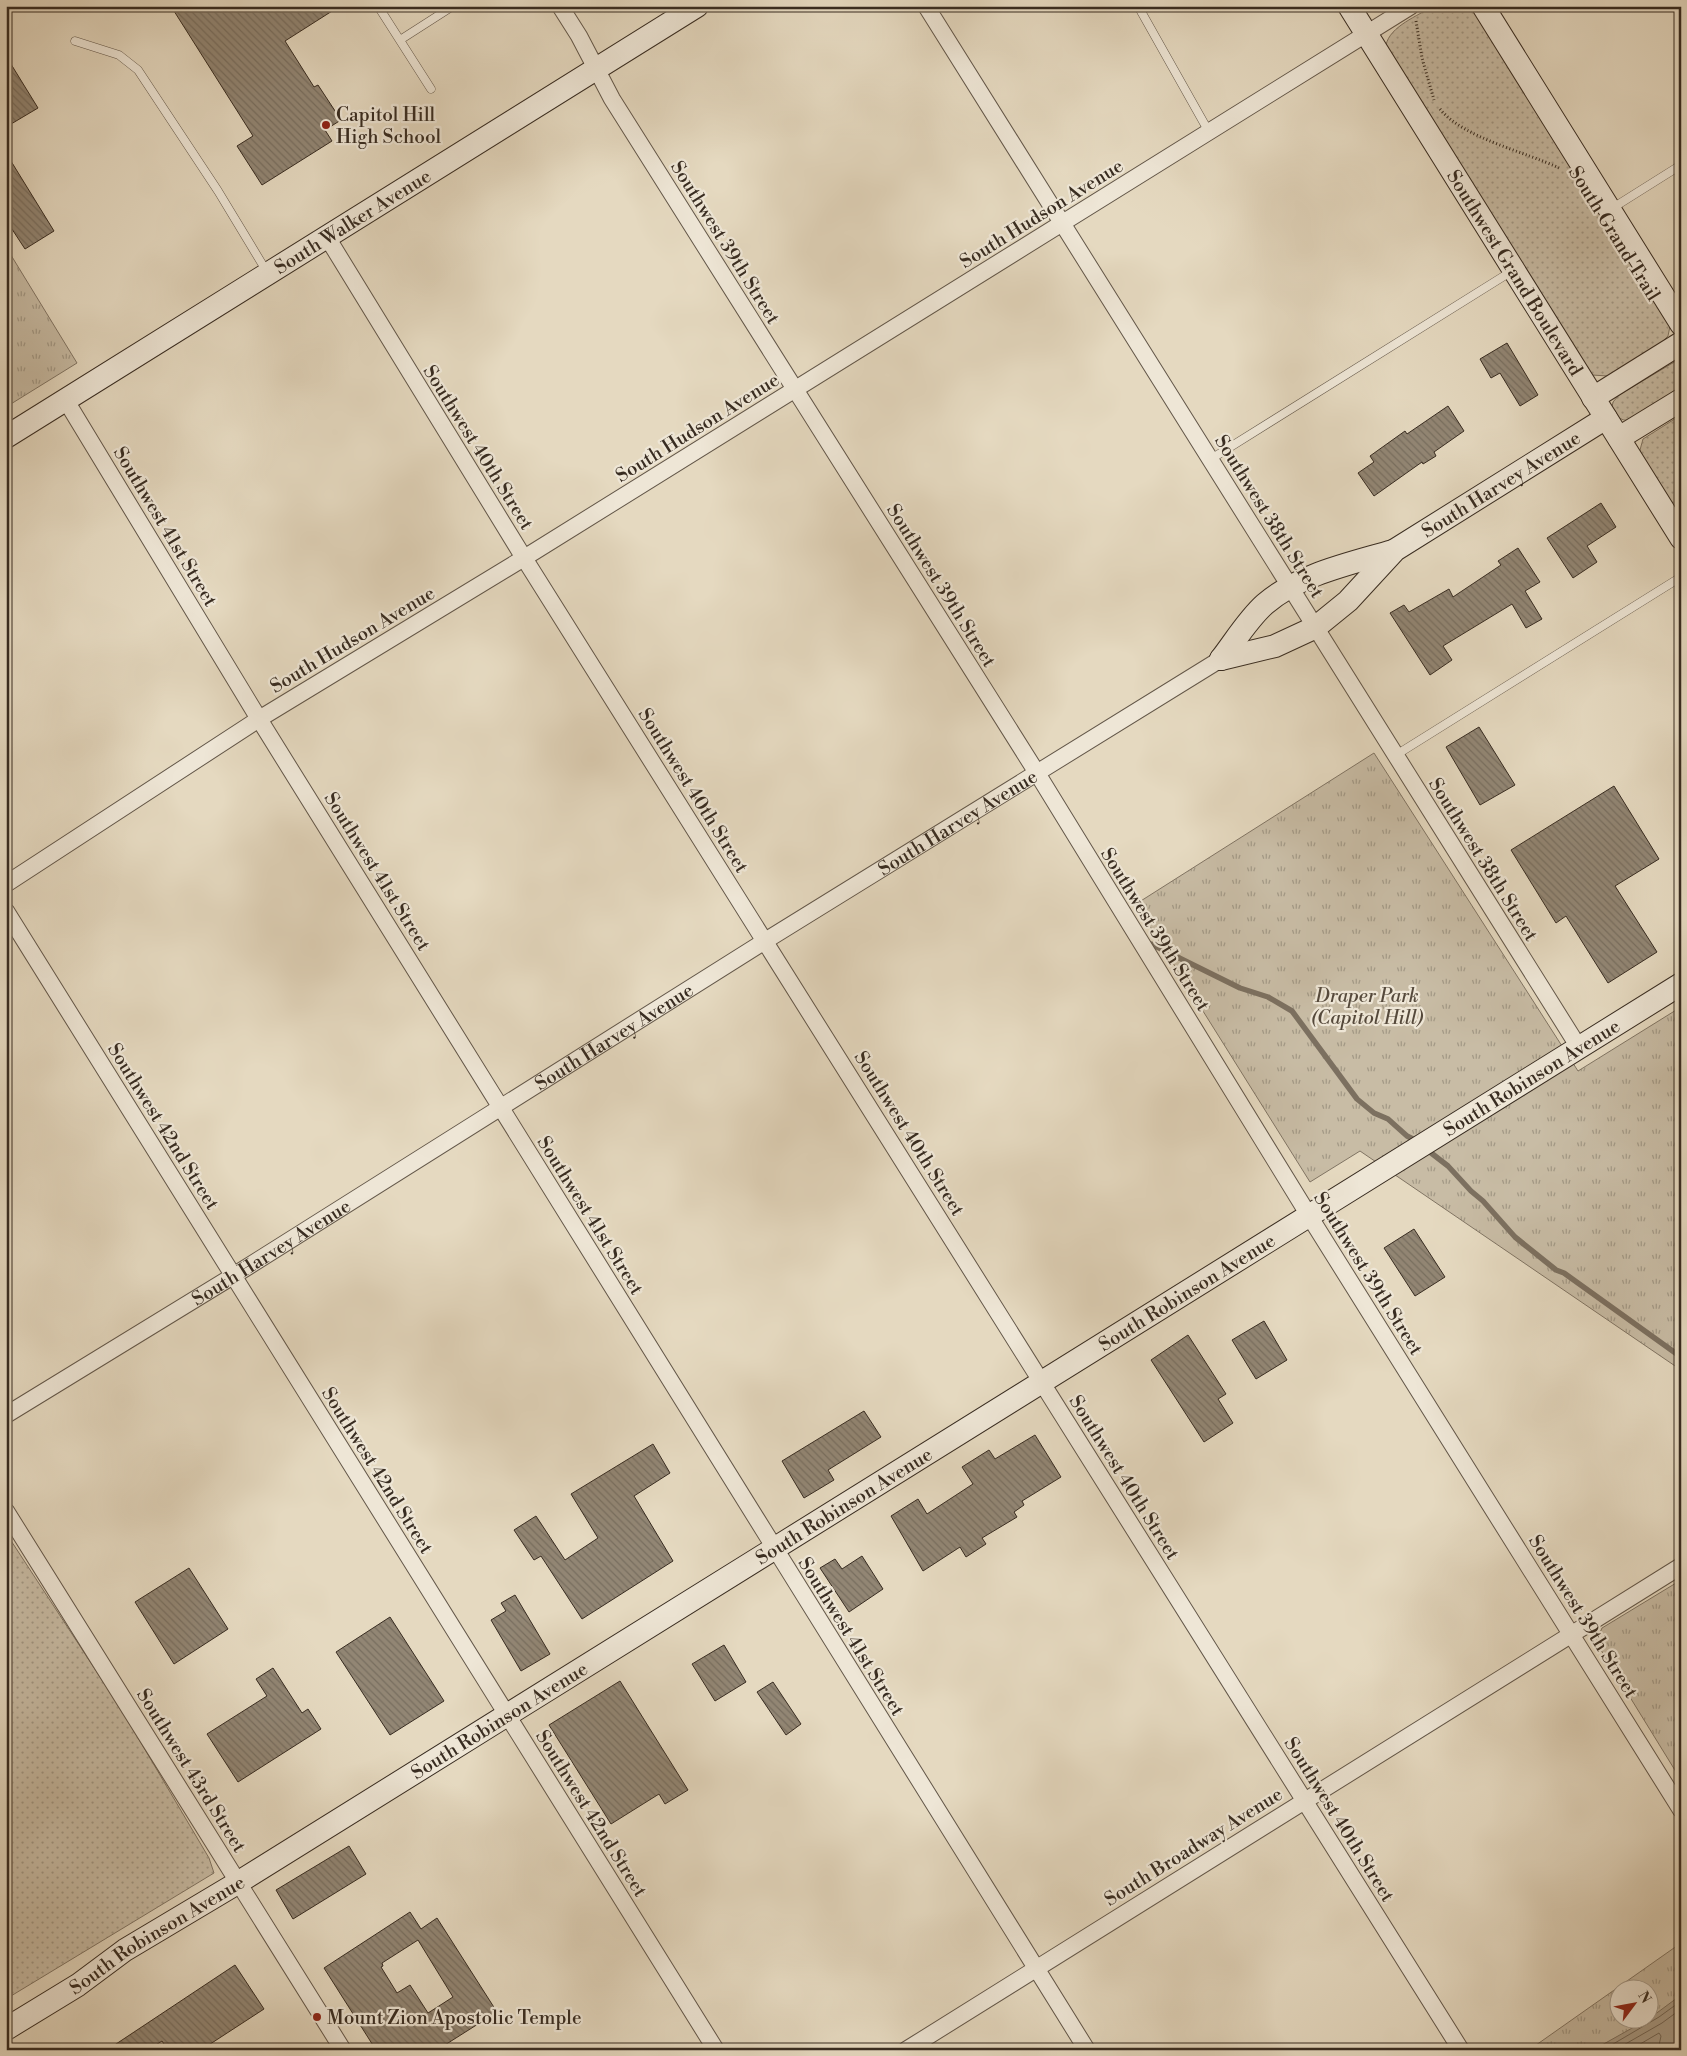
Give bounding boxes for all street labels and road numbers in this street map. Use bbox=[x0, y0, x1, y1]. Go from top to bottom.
street label: South Hudson Avenue bbox=[955, 154, 1128, 274]
street label: Southwest 39th Street bbox=[665, 156, 785, 329]
street label: South Grand Trail bbox=[1563, 162, 1665, 306]
street label: South Walker Avenue bbox=[270, 164, 435, 280]
street label: Southwest Grand Boulevard bbox=[1441, 166, 1588, 380]
street label: Southwest 40th Street bbox=[418, 361, 539, 535]
street label: South Hudson Avenue bbox=[611, 368, 784, 488]
street label: South Harvey Avenue bbox=[1417, 426, 1585, 543]
street label: Southwest 38th Street bbox=[1209, 430, 1329, 603]
street label: Southwest 41st Street bbox=[108, 442, 223, 611]
street label: Southwest 39th Street bbox=[881, 499, 1001, 672]
street label: South Hudson Avenue bbox=[266, 581, 439, 699]
street label: Southwest 40th Street bbox=[633, 704, 754, 878]
street label: South Harvey Avenue bbox=[874, 765, 1042, 881]
street label: Southwest 38th Street bbox=[1423, 773, 1543, 946]
street label: Southwest 41st Street bbox=[319, 788, 436, 956]
street label: Southwest 39th Street bbox=[1095, 843, 1215, 1016]
street label: South Harvey Avenue bbox=[530, 978, 698, 1096]
street label: South Robinson Avenue bbox=[1439, 1014, 1625, 1142]
street label: Southwest 42nd Street bbox=[102, 1039, 224, 1215]
street label: Southwest 40th Street bbox=[849, 1047, 970, 1221]
street label: Southwest 41st Street bbox=[532, 1132, 649, 1300]
street label: Southwest 39th Street bbox=[1308, 1187, 1428, 1360]
street label: South Harvey Avenue bbox=[187, 1194, 355, 1311]
street label: South Robinson Avenue bbox=[1094, 1229, 1280, 1357]
street label: Southwest 42nd Street bbox=[316, 1383, 438, 1559]
street label: Southwest 40th Street bbox=[1064, 1391, 1185, 1565]
street label: South Robinson Avenue bbox=[751, 1442, 937, 1570]
street label: Southwest 39th Street bbox=[1523, 1530, 1643, 1703]
street label: Southwest 41st Street bbox=[793, 1553, 910, 1721]
street label: South Robinson Avenue bbox=[407, 1657, 592, 1785]
street label: Southwest 43rd Street bbox=[131, 1684, 251, 1857]
street label: Southwest 42nd Street bbox=[530, 1726, 652, 1902]
street label: Southwest 40th Street bbox=[1279, 1733, 1400, 1907]
street label: South Broadway Avenue bbox=[1100, 1782, 1287, 1912]
street label: South Robinson Avenue bbox=[65, 1870, 249, 2000]

